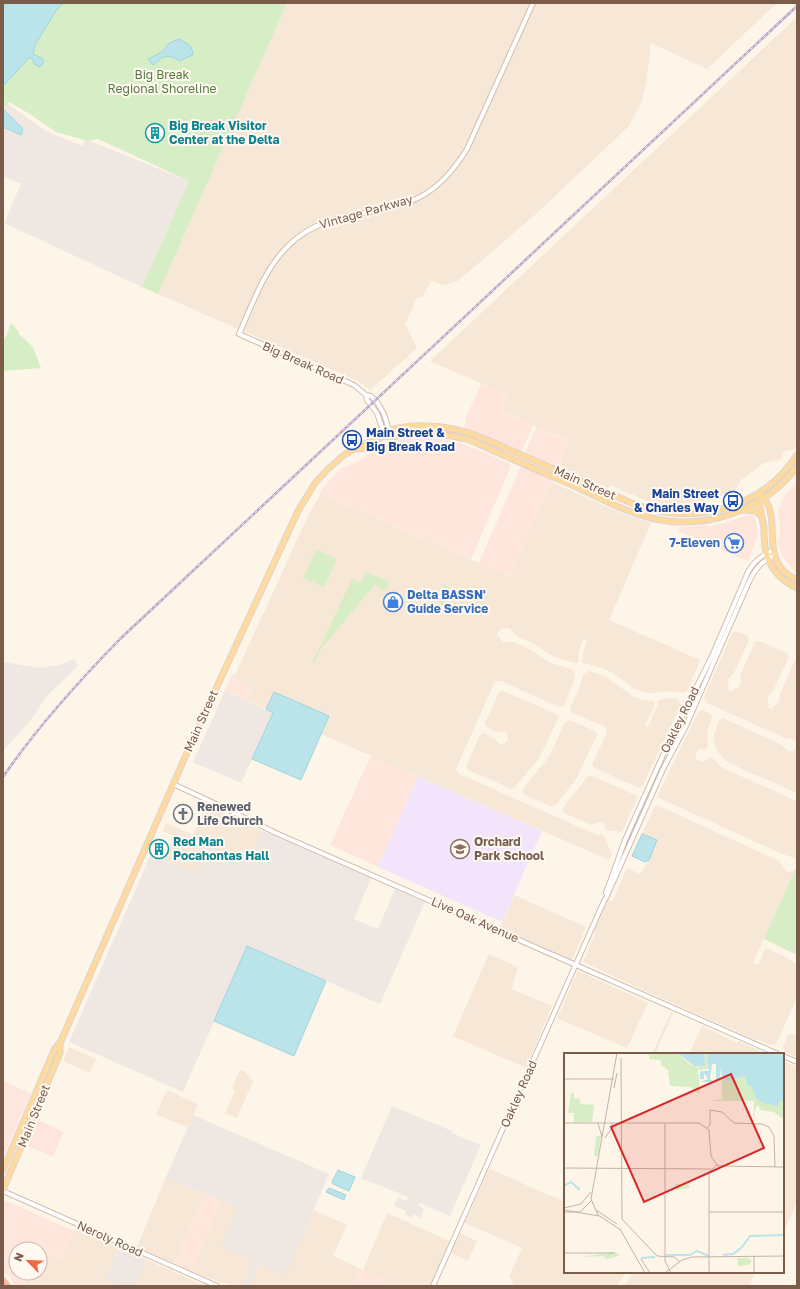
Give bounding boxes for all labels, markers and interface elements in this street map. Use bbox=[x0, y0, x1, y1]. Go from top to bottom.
park label: Big Break Regional Shoreline bbox=[108, 67, 217, 96]
place label: Big Break Visitor Center at the Delta bbox=[169, 118, 280, 147]
building icon: Big Break Visitor Center at the Delta bbox=[144, 122, 166, 144]
street label: Vintage Parkway bbox=[318, 191, 414, 232]
street label: Big Break Road bbox=[260, 338, 346, 387]
place label: Main Street & Big Break Road bbox=[366, 425, 455, 454]
bus stop icon: Main Street & Big Break Road bbox=[341, 429, 363, 451]
street label: Main Street bbox=[552, 462, 619, 503]
place label: Main Street & Charles Way bbox=[634, 486, 720, 515]
bus stop icon: Main Street & Charles Way bbox=[722, 490, 744, 512]
supermarket icon: 7-Eleven bbox=[723, 532, 745, 554]
place label: 7-Eleven bbox=[669, 535, 720, 550]
place label: Delta BASSN' Guide Service bbox=[407, 587, 488, 616]
shop icon: Delta BASSN' Guide Service bbox=[382, 591, 404, 613]
street label: Oakley Road bbox=[657, 684, 702, 755]
street label: Main Street bbox=[180, 687, 221, 754]
place label: Renewed Life Church bbox=[197, 799, 263, 828]
church icon: Renewed Life Church bbox=[172, 803, 194, 825]
place label: Red Man Pocahontas Hall bbox=[173, 834, 269, 863]
place label: Orchard Park School bbox=[474, 834, 544, 863]
building icon: Red Man Pocahontas Hall bbox=[148, 838, 170, 860]
school or university icon: Orchard Park School bbox=[449, 838, 471, 860]
street label: Live Oak Avenue bbox=[429, 894, 521, 946]
inset map bbox=[564, 1053, 784, 1273]
street label: Oakley Road bbox=[497, 1058, 540, 1130]
street label: Main Street bbox=[14, 1082, 53, 1149]
street label: Neroly Road bbox=[75, 1217, 145, 1260]
north arrow bbox=[8, 1241, 48, 1281]
text: N bbox=[11, 1250, 26, 1263]

